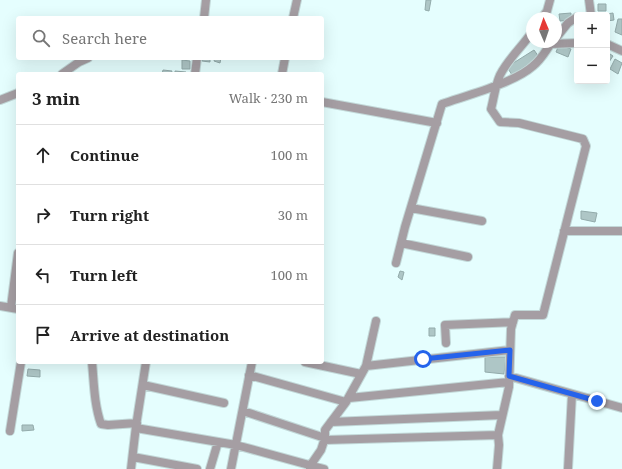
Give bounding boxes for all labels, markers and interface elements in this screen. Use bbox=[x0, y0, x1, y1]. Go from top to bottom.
north arrow bbox=[526, 12, 562, 48]
map controls bbox=[574, 12, 610, 84]
button: + bbox=[574, 12, 610, 48]
search box bbox=[16, 16, 324, 60]
icon: search bbox=[30, 27, 52, 49]
text: Search here bbox=[62, 28, 147, 48]
button: − bbox=[574, 48, 610, 84]
text: 3 min bbox=[32, 87, 80, 110]
text: Walk · 230 m bbox=[229, 89, 308, 107]
icon: ahead bbox=[32, 144, 54, 166]
text: Continue bbox=[70, 145, 139, 165]
text: 100 m bbox=[271, 146, 308, 164]
icon: right bbox=[32, 204, 54, 226]
text: Turn right bbox=[70, 205, 149, 225]
text: 30 m bbox=[278, 206, 308, 224]
icon: left bbox=[32, 264, 54, 286]
text: Turn left bbox=[70, 265, 138, 285]
text: 100 m bbox=[271, 266, 308, 284]
icon: arrive bbox=[32, 324, 54, 346]
text: Arrive at destination bbox=[70, 325, 229, 345]
route start bbox=[414, 350, 432, 368]
route end bbox=[588, 392, 606, 410]

